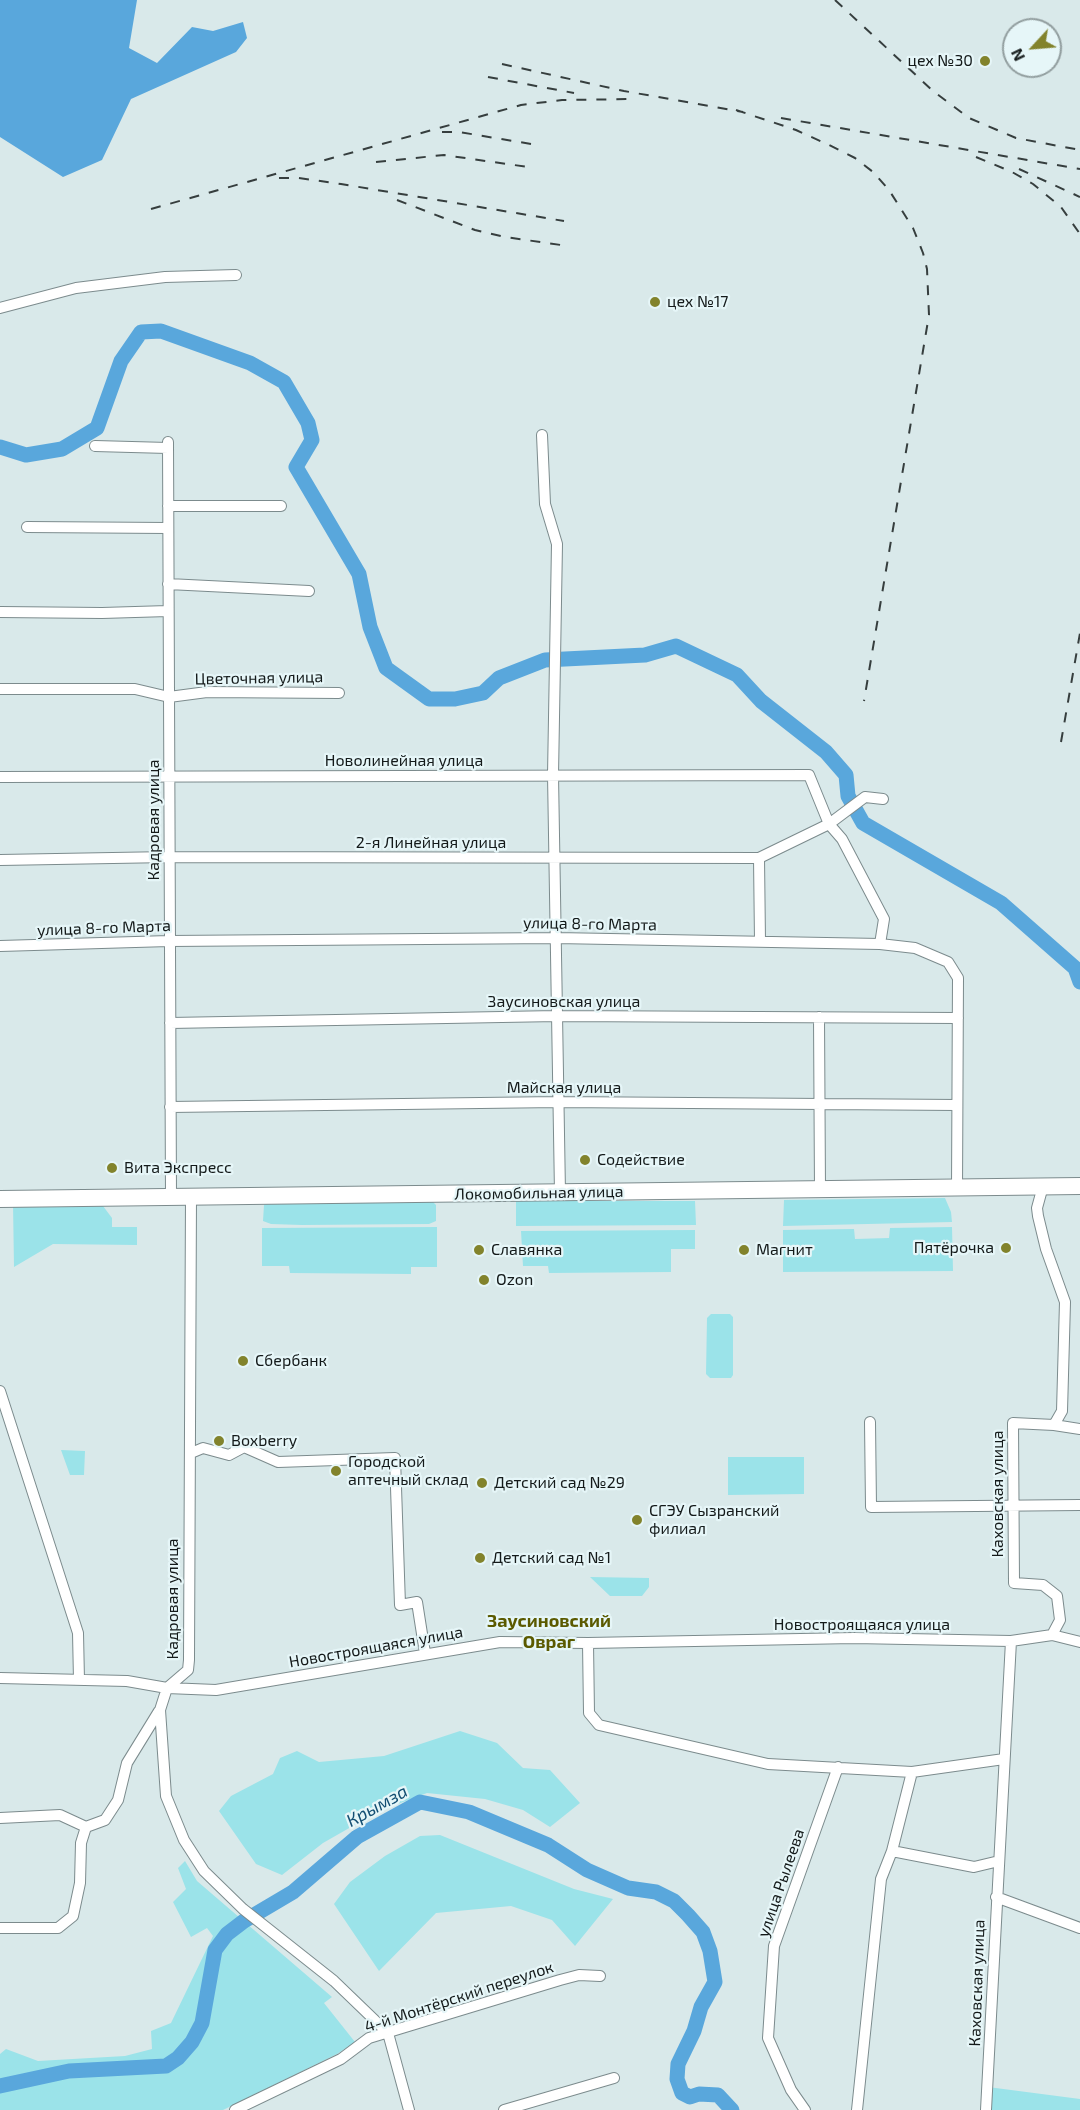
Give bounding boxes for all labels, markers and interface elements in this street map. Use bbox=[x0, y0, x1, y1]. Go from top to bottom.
north arrow bbox=[1002, 18, 1062, 78]
text: N bbox=[1006, 46, 1028, 65]
place label: цех №30 bbox=[907, 51, 973, 71]
marker: цех №30 bbox=[978, 54, 992, 68]
place label: цех №17 bbox=[667, 292, 729, 312]
marker: цех №17 bbox=[648, 295, 662, 309]
street label: Цветочная улица bbox=[195, 667, 323, 689]
street label: Новолинейная улица bbox=[325, 751, 483, 771]
street label: Кадровая улица bbox=[144, 760, 164, 880]
street label: 2-я Линейная улица bbox=[356, 833, 506, 853]
street label: улица 8-го Марта bbox=[523, 913, 657, 935]
street label: улица 8-го Марта bbox=[37, 916, 171, 940]
street label: Заусиновская улица bbox=[488, 992, 640, 1012]
street label: Майская улица bbox=[507, 1078, 621, 1098]
place label: Содействие bbox=[597, 1150, 685, 1170]
marker: Содействие bbox=[578, 1153, 592, 1167]
place label: Вита Экспресс bbox=[124, 1158, 232, 1178]
marker: Вита Экспресс bbox=[105, 1161, 119, 1175]
street label: Локомобильная улица bbox=[454, 1182, 624, 1204]
place label: Пятёрочка bbox=[914, 1238, 994, 1258]
place label: Славянка bbox=[491, 1240, 562, 1260]
place label: Магнит bbox=[756, 1240, 813, 1260]
marker: Пятёрочка bbox=[999, 1241, 1013, 1255]
marker: Славянка bbox=[472, 1243, 486, 1257]
marker: Магнит bbox=[737, 1243, 751, 1257]
place label: Ozon bbox=[496, 1270, 533, 1290]
marker: Ozon bbox=[477, 1273, 491, 1287]
place label: Сбербанк bbox=[255, 1351, 327, 1371]
marker: Сбербанк bbox=[236, 1354, 250, 1368]
place label: Boxberry bbox=[231, 1431, 297, 1451]
street label: Каховская улица bbox=[988, 1431, 1008, 1557]
marker: Boxberry bbox=[212, 1434, 226, 1448]
place label: Городской аптечный склад bbox=[348, 1452, 468, 1490]
marker: Городской аптечный склад bbox=[329, 1464, 343, 1478]
place label: Детский сад №29 bbox=[494, 1473, 625, 1493]
marker: Детский сад №29 bbox=[475, 1476, 489, 1490]
place label: СГЭУ Сызранский филиал bbox=[649, 1501, 779, 1539]
marker: СГЭУ Сызранский филиал bbox=[630, 1513, 644, 1527]
street label: Кадровая улица bbox=[163, 1539, 183, 1659]
place label: Детский сад №1 bbox=[492, 1548, 611, 1568]
marker: Детский сад №1 bbox=[473, 1551, 487, 1565]
district label: Заусиновский Овраг bbox=[487, 1610, 611, 1652]
street label: Новостроящаяся улица bbox=[774, 1615, 950, 1635]
street label: Новостроящаяся улица bbox=[288, 1622, 464, 1672]
water label: Крымза bbox=[343, 1780, 411, 1832]
street label: улица Рылеева bbox=[753, 1826, 809, 1940]
street label: Каховская улица bbox=[965, 1919, 989, 2047]
street label: 4-й Монтёрский переулок bbox=[362, 1957, 556, 2037]

